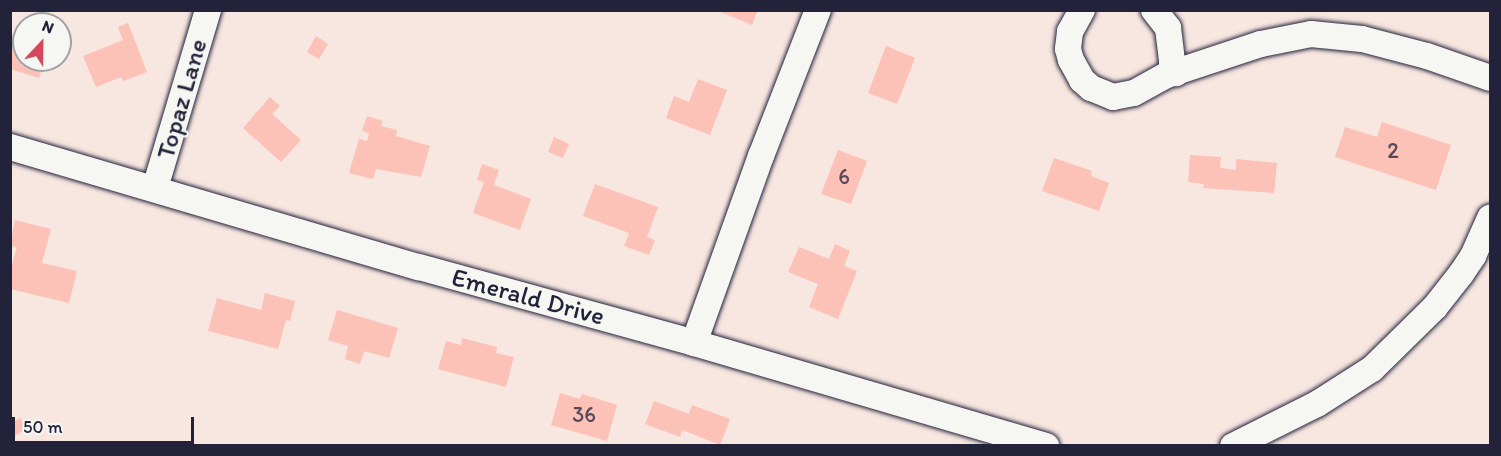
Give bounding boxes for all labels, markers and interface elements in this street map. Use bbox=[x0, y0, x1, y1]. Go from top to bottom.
north arrow bbox=[12, 12, 72, 72]
text: N bbox=[40, 16, 57, 38]
street label: Topaz Lane bbox=[150, 35, 214, 163]
house number: 2 bbox=[1387, 138, 1399, 164]
house number: 6 bbox=[838, 164, 850, 190]
street label: Emerald Drive bbox=[448, 262, 608, 332]
house number: 36 bbox=[572, 402, 596, 428]
scale bar bbox=[15, 405, 196, 443]
text: 50 m bbox=[23, 416, 63, 438]

